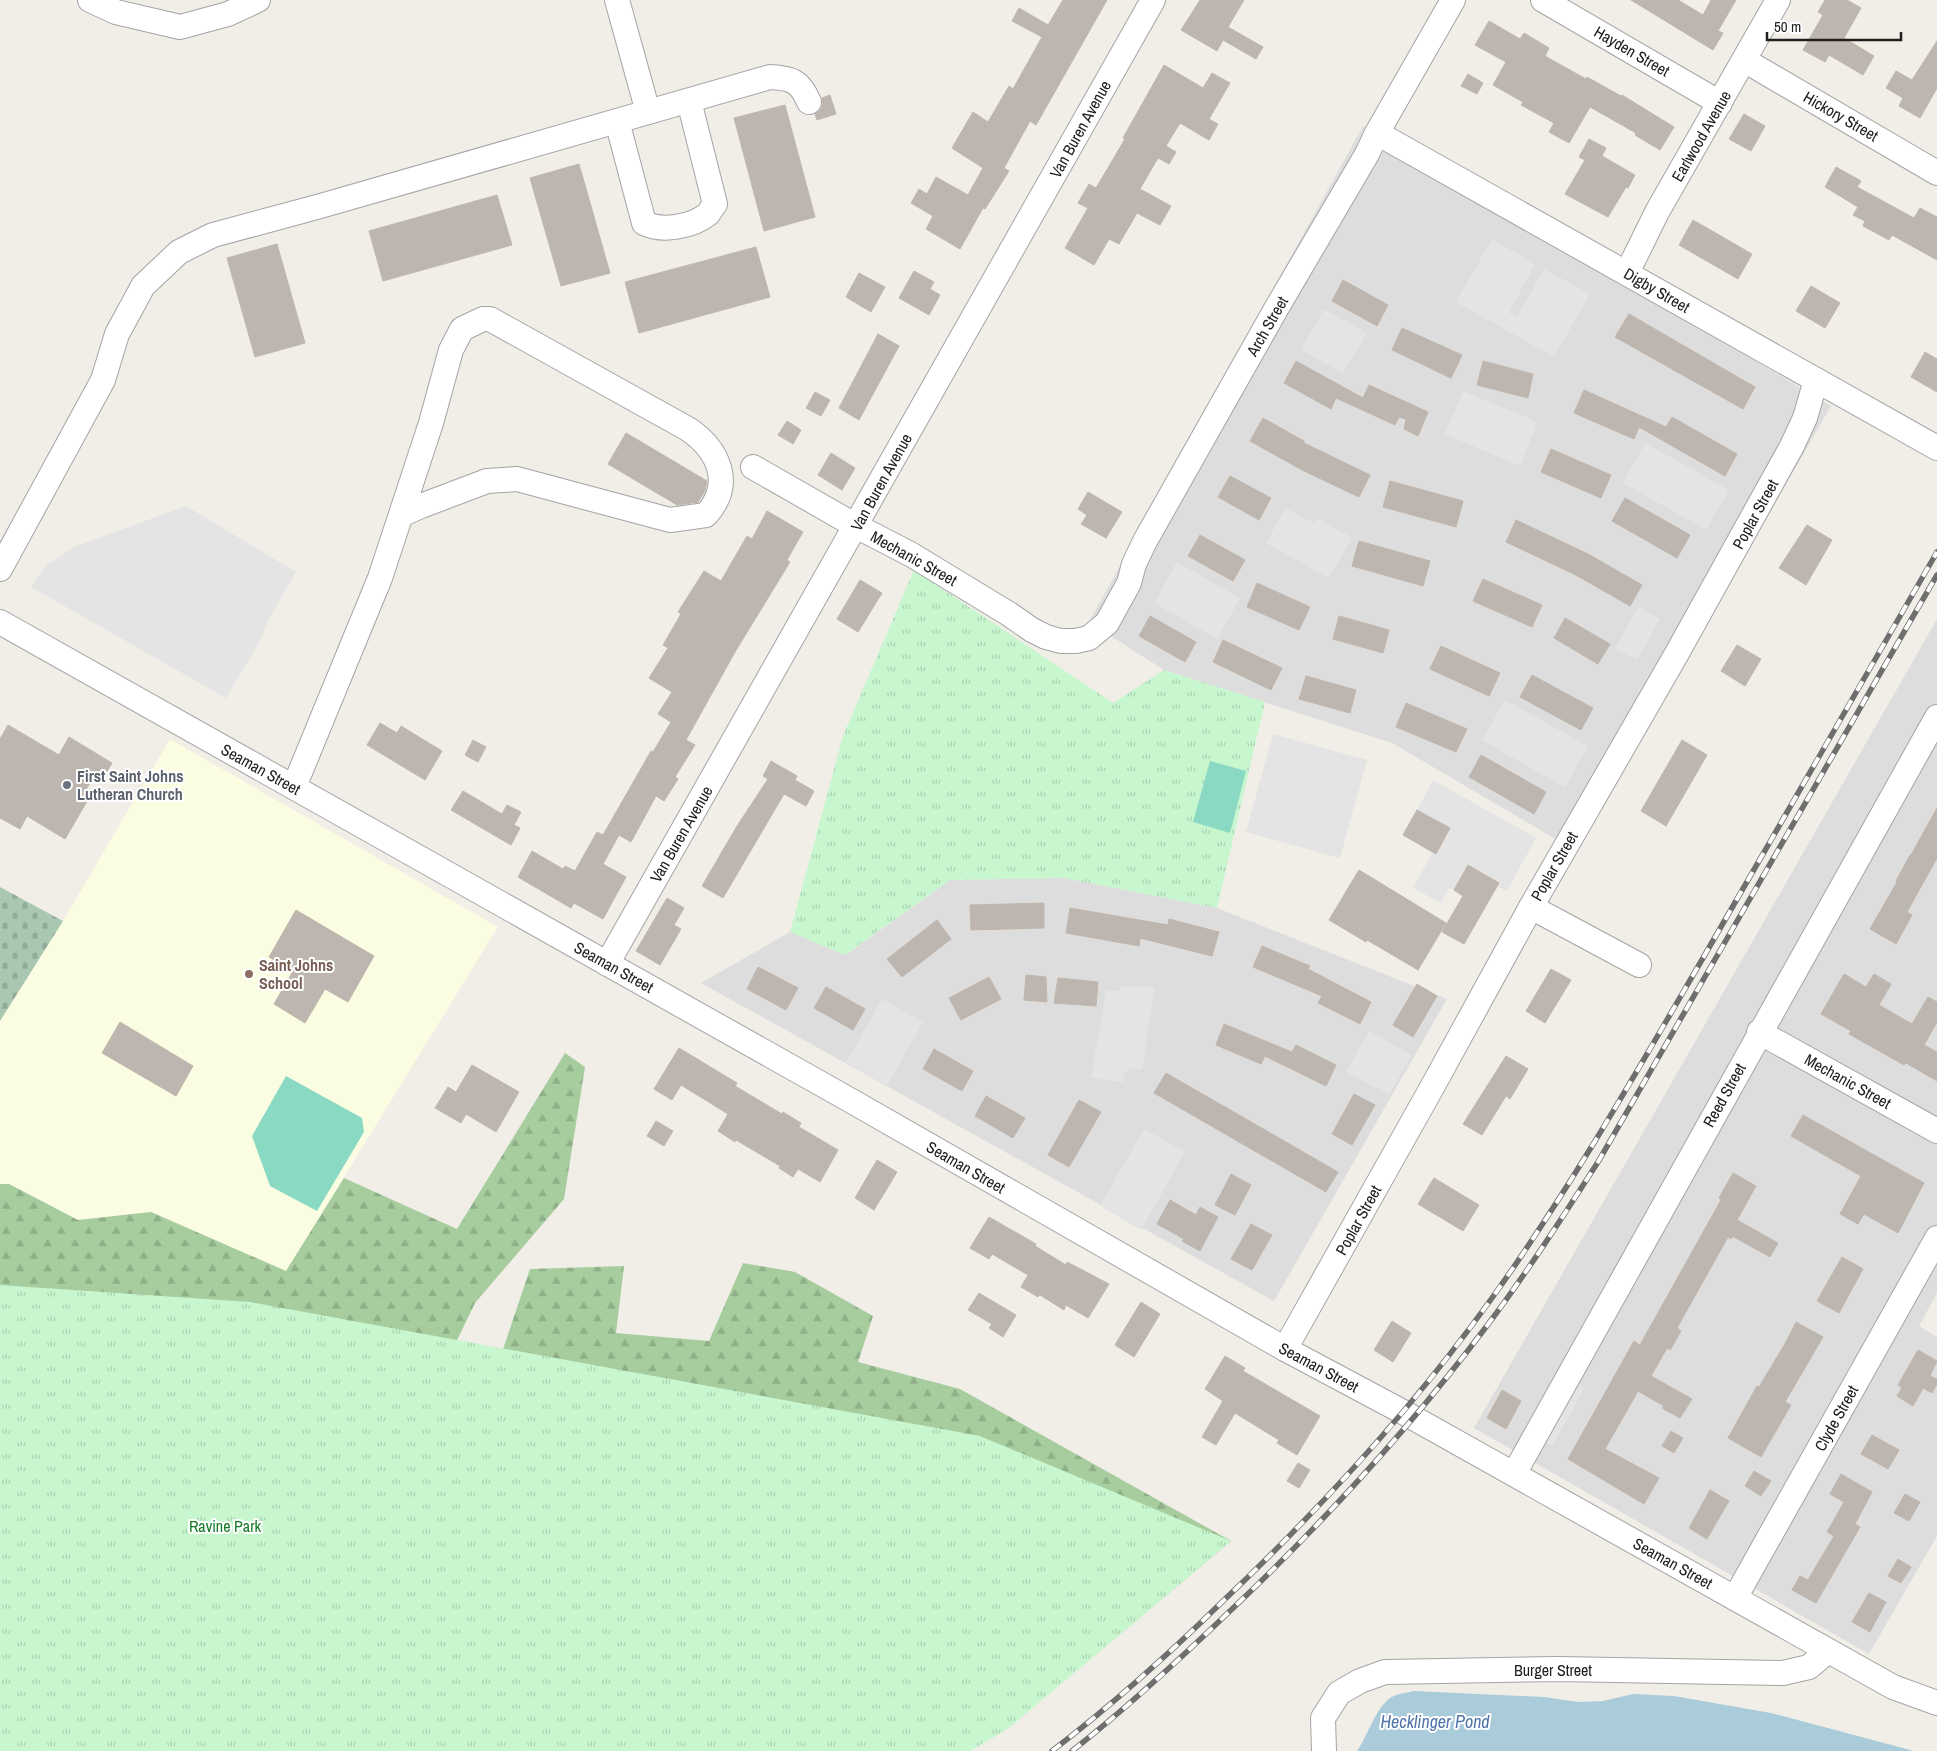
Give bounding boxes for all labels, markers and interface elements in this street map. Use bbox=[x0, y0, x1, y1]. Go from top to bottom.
scale bar bbox=[1767, 10, 1901, 42]
text: 50 m bbox=[1774, 16, 1801, 37]
street label: Hayden Street bbox=[1590, 21, 1674, 82]
street label: Van Buren Avenue bbox=[1044, 76, 1116, 182]
street label: Earlwood Avenue bbox=[1666, 86, 1736, 186]
street label: Hickory Street bbox=[1800, 86, 1883, 146]
street label: Digby Street bbox=[1620, 262, 1694, 318]
street label: Arch Street bbox=[1241, 292, 1293, 361]
street label: Van Buren Avenue bbox=[845, 429, 917, 535]
street label: Poplar Street bbox=[1727, 475, 1783, 553]
street label: Mechanic Street bbox=[867, 525, 961, 591]
street label: Seaman Street bbox=[217, 738, 305, 800]
place label: First Saint Johns Lutheran Church bbox=[77, 765, 183, 805]
marker: First Saint Johns Lutheran Church bbox=[61, 779, 73, 791]
street label: Van Buren Avenue bbox=[644, 782, 718, 886]
street label: Poplar Street bbox=[1525, 827, 1583, 905]
street label: Seaman Street bbox=[570, 936, 658, 998]
place label: Saint Johns School bbox=[259, 954, 333, 994]
marker: Saint Johns School bbox=[243, 968, 255, 980]
street label: Mechanic Street bbox=[1801, 1048, 1895, 1114]
street label: Reed Street bbox=[1697, 1059, 1751, 1131]
street label: Seaman Street bbox=[923, 1136, 1010, 1199]
street label: Poplar Street bbox=[1330, 1181, 1386, 1259]
street label: Seaman Street bbox=[1275, 1337, 1363, 1397]
street label: Clyde Street bbox=[1809, 1381, 1863, 1455]
park label: Ravine Park bbox=[189, 1515, 262, 1537]
street label: Seaman Street bbox=[1629, 1532, 1717, 1594]
street label: Burger Street bbox=[1514, 1659, 1592, 1681]
water label: Hecklinger Pond bbox=[1380, 1709, 1490, 1734]

